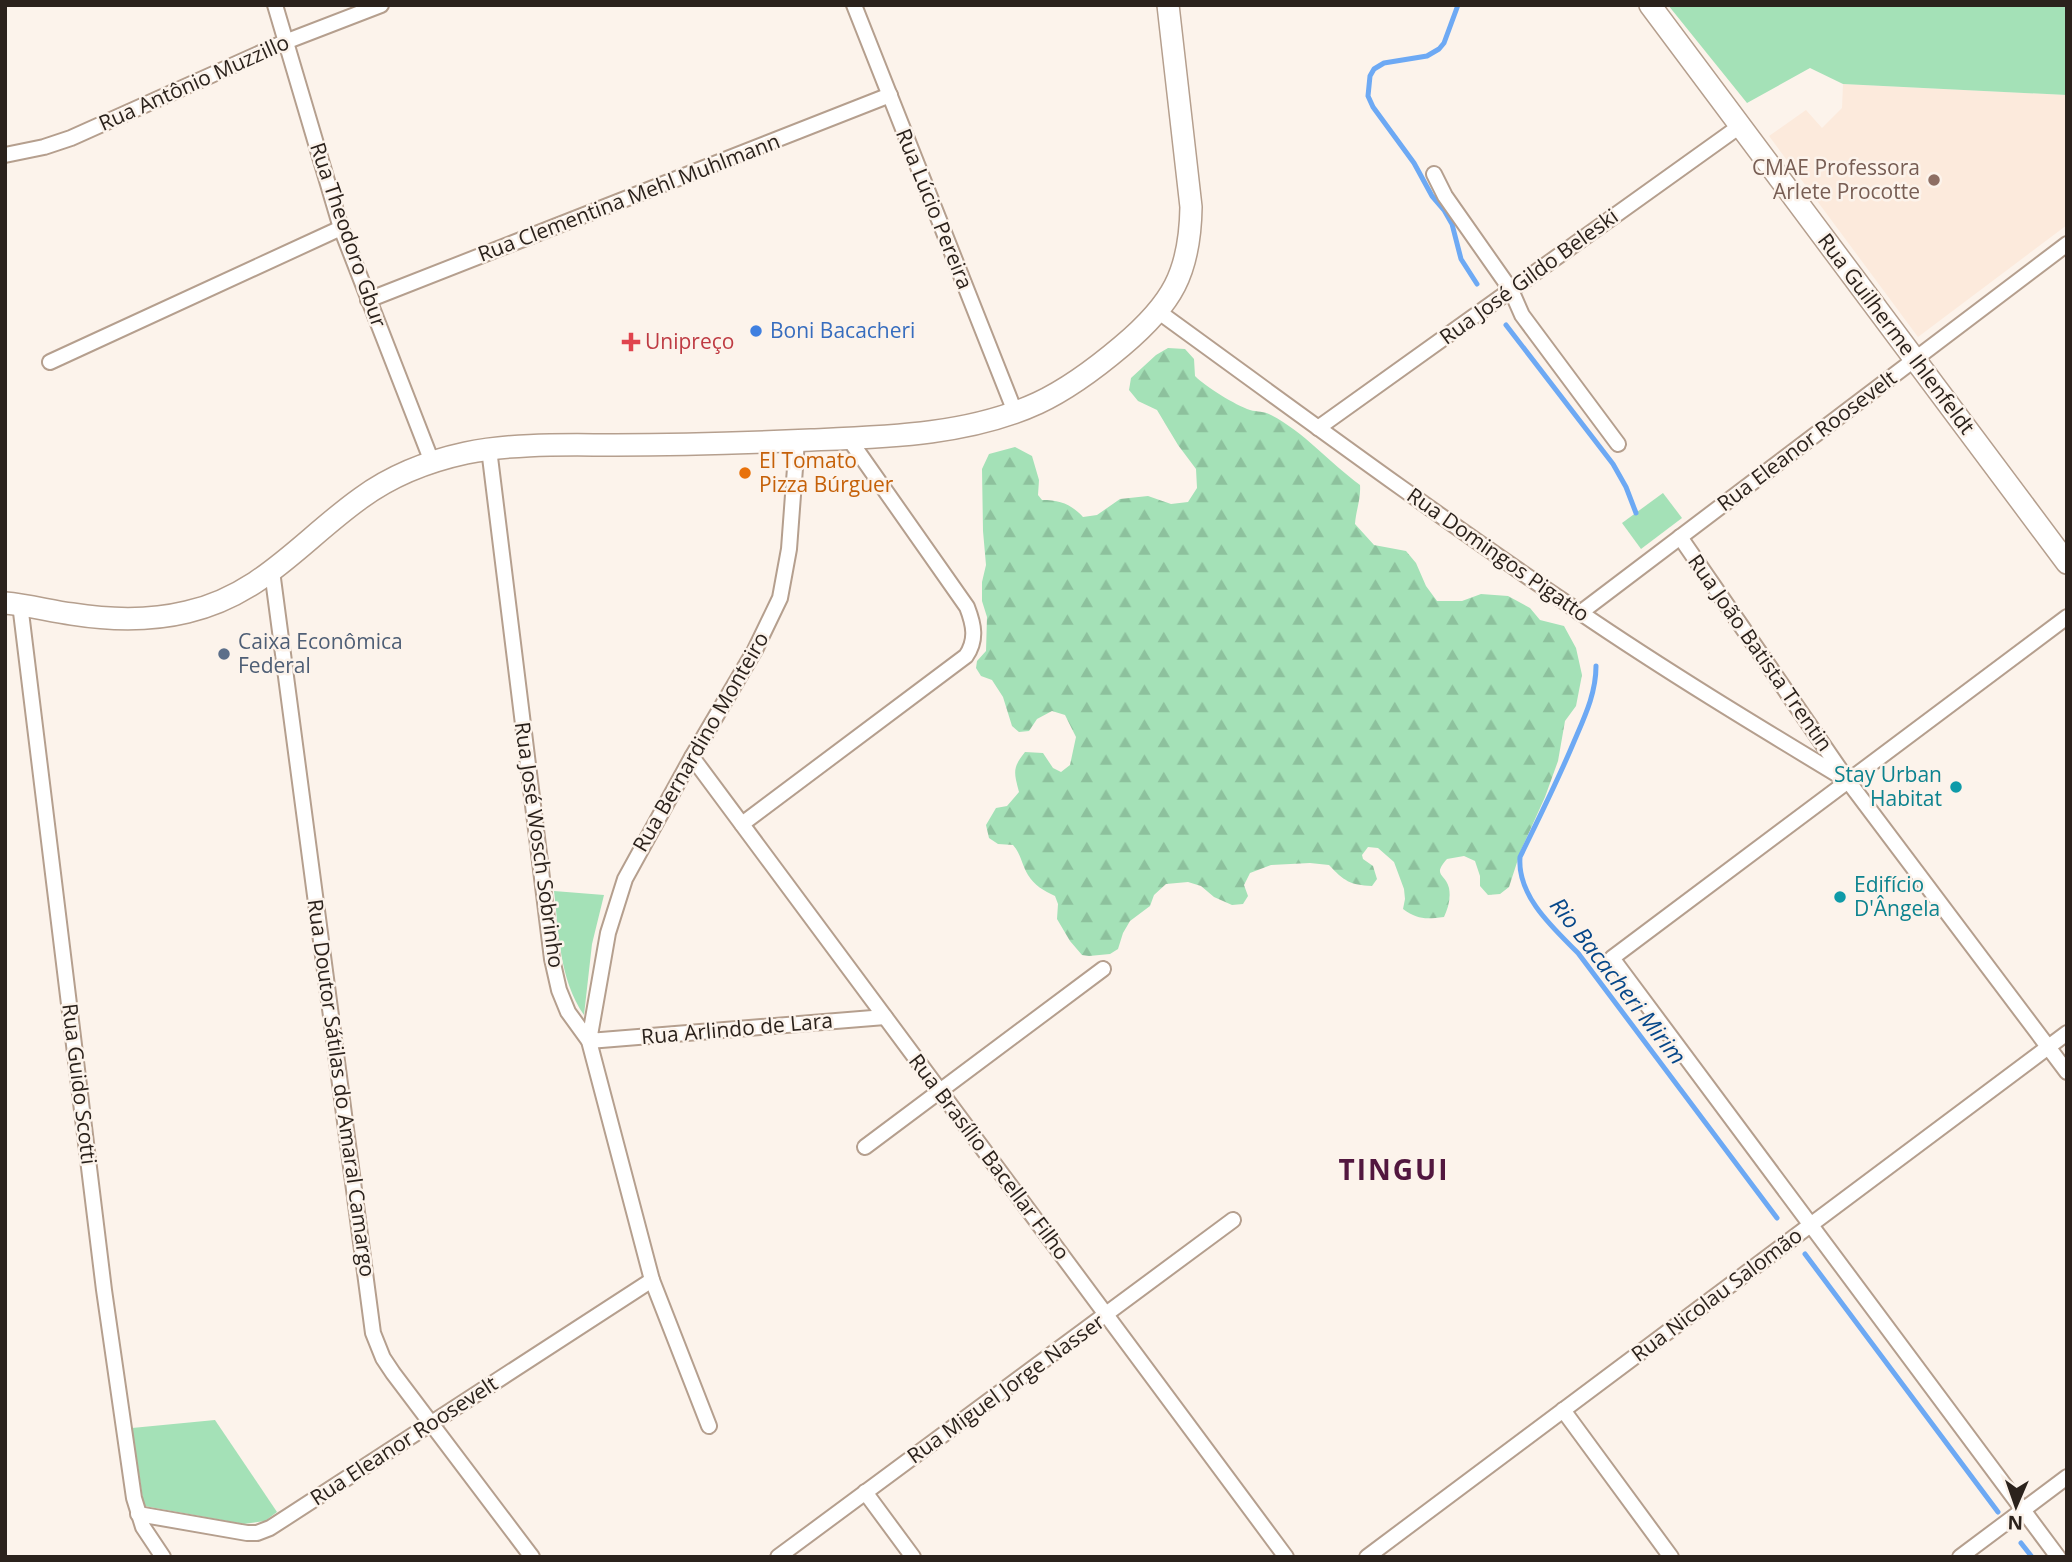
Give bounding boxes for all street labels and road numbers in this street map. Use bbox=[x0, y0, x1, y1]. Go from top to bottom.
street label: Rua Antônio Muzzillo bbox=[94, 28, 293, 137]
street label: Rua Lúcio Pereira bbox=[890, 124, 980, 293]
street label: Rua Clementina Mehl Muhlmann bbox=[474, 126, 784, 268]
street label: Rua Theodoro Gbur bbox=[304, 139, 394, 331]
street label: Rua José Gildo Beleski bbox=[1434, 202, 1623, 350]
street label: Rua Guilherme Ihlenfeldt bbox=[1812, 227, 1982, 440]
street label: Rua Eleanor Roosevelt bbox=[1711, 363, 1902, 517]
street label: Rua Domingos Pigatto bbox=[1402, 481, 1595, 628]
street label: Rua João Batista Trentin bbox=[1682, 549, 1839, 756]
street label: Rua Bernardino Monteiro bbox=[626, 627, 775, 856]
street label: Rua José Wosch Sobrinho bbox=[509, 720, 571, 970]
street label: Rua Doutor Sátilas do Amaral Camargo bbox=[302, 897, 382, 1279]
street label: Rua Guido Scotti bbox=[56, 1002, 104, 1166]
street label: Rua Arlindo de Lara bbox=[640, 1006, 834, 1050]
street label: Rua Brasílio Bacellar Filho bbox=[903, 1048, 1077, 1265]
street label: Rua Nicolau Salomão bbox=[1625, 1221, 1807, 1368]
street label: Rua Miguel Jorge Nasser bbox=[901, 1307, 1110, 1469]
street label: Rua Eleanor Roosevelt bbox=[304, 1369, 503, 1511]

